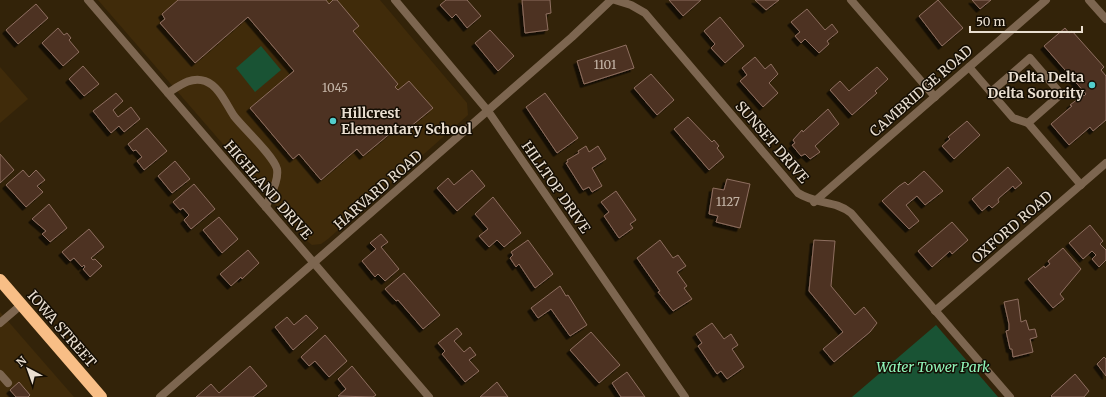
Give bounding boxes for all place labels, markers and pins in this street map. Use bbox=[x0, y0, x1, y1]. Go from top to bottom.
place label: Delta Delta Delta Sorority bbox=[988, 68, 1085, 102]
marker: Delta Delta Delta Sorority bbox=[1087, 80, 1097, 90]
place label: Hillcrest Elementary School bbox=[341, 104, 472, 138]
marker: Hillcrest Elementary School bbox=[328, 116, 338, 126]

